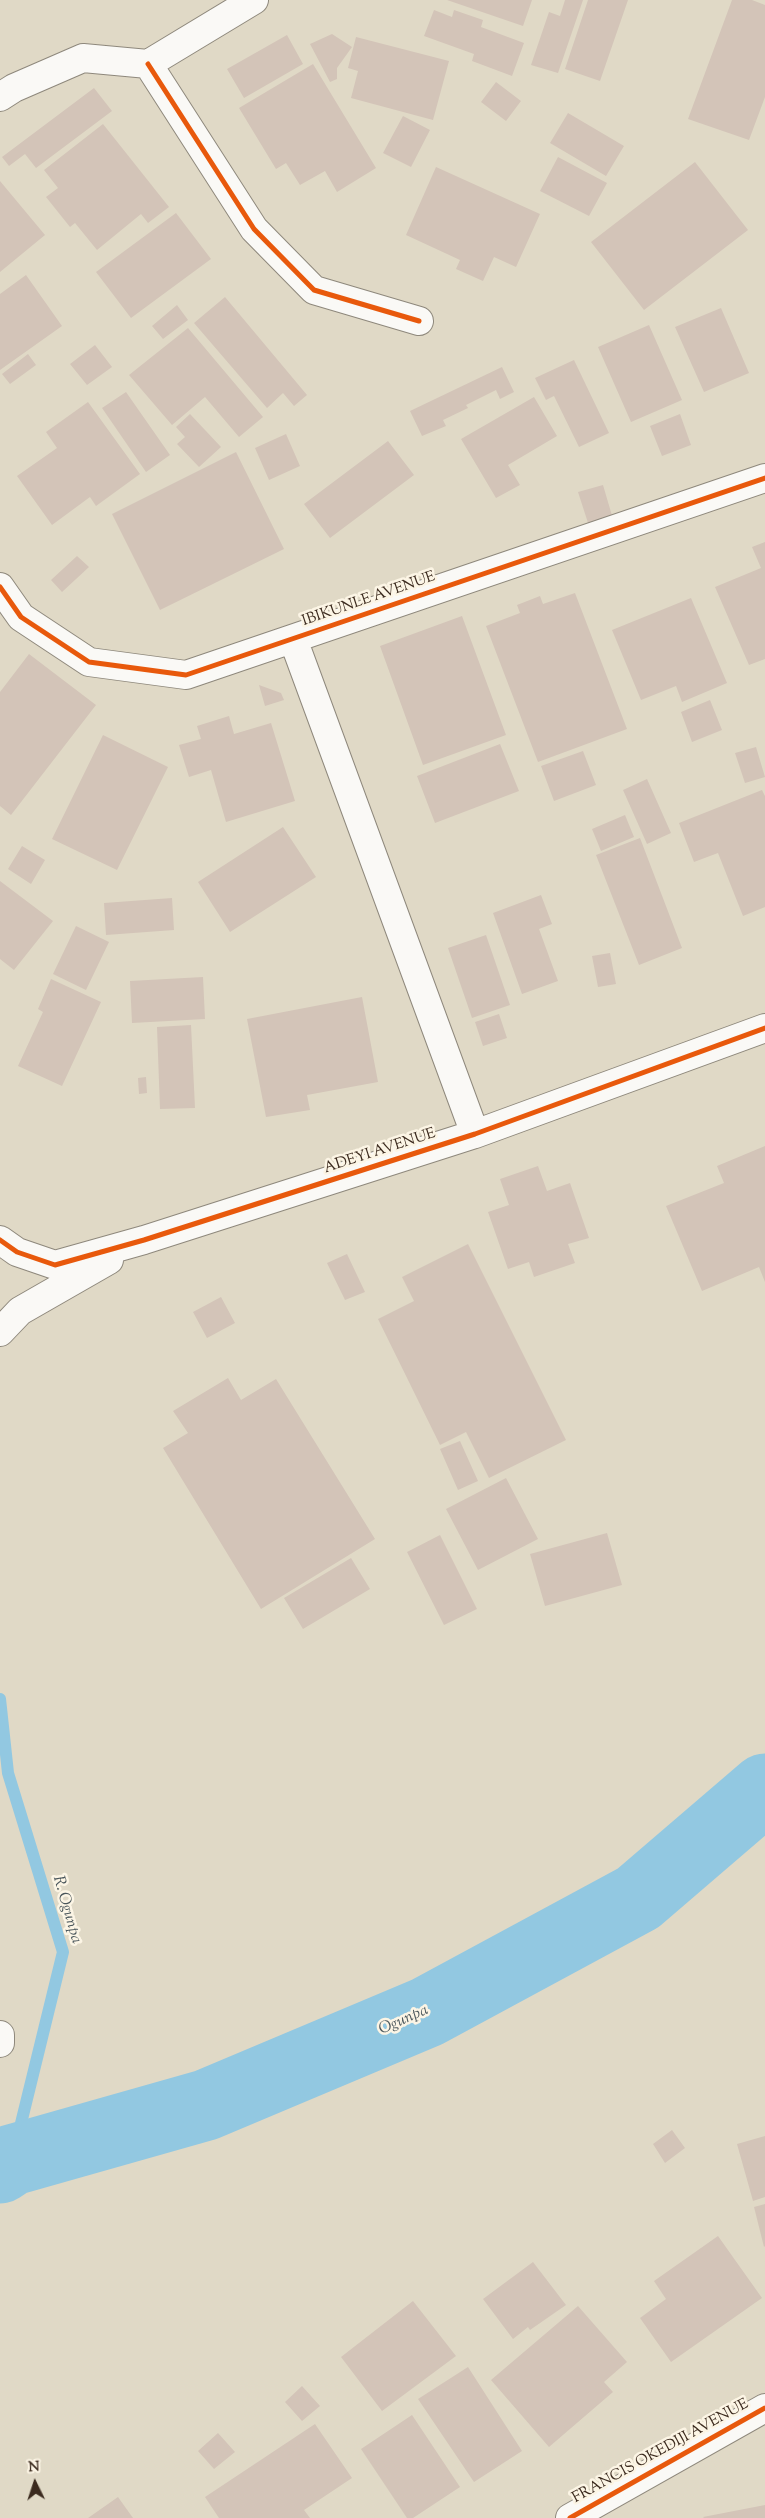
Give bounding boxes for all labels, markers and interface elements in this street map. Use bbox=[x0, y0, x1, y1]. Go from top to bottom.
street label: IBIKUNLE AVENUE bbox=[300, 569, 438, 631]
street label: ADEYI AVENUE bbox=[322, 1125, 438, 1179]
water label: R. Ogunpa bbox=[47, 1874, 85, 1946]
water label: Ogunpa bbox=[376, 2002, 432, 2040]
street label: FRANCIS OKEDIJI AVENUE bbox=[570, 2396, 752, 2508]
north arrow bbox=[10, 2458, 60, 2508]
text: N bbox=[28, 2458, 40, 2478]

